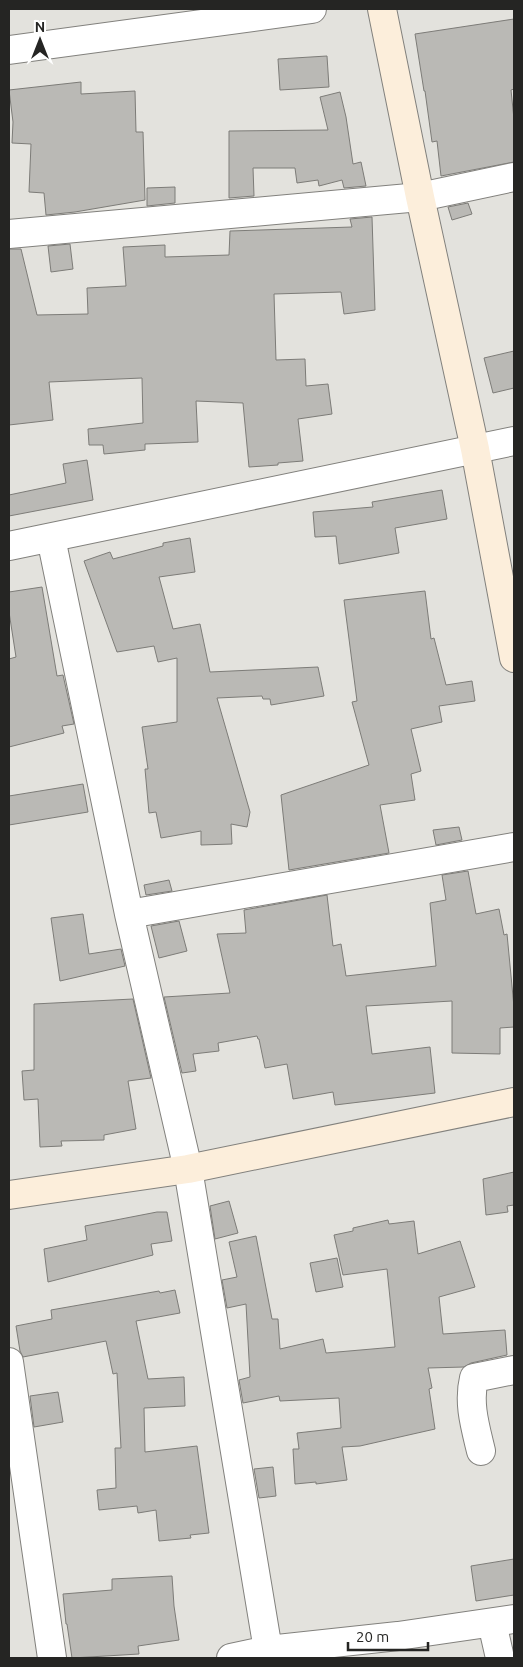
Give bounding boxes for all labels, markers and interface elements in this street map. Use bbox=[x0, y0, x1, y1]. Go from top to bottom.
north arrow bbox=[15, 15, 65, 65]
text: N bbox=[35, 19, 45, 35]
scale bar bbox=[348, 1620, 428, 1652]
text: 20 m bbox=[356, 1628, 389, 1645]

